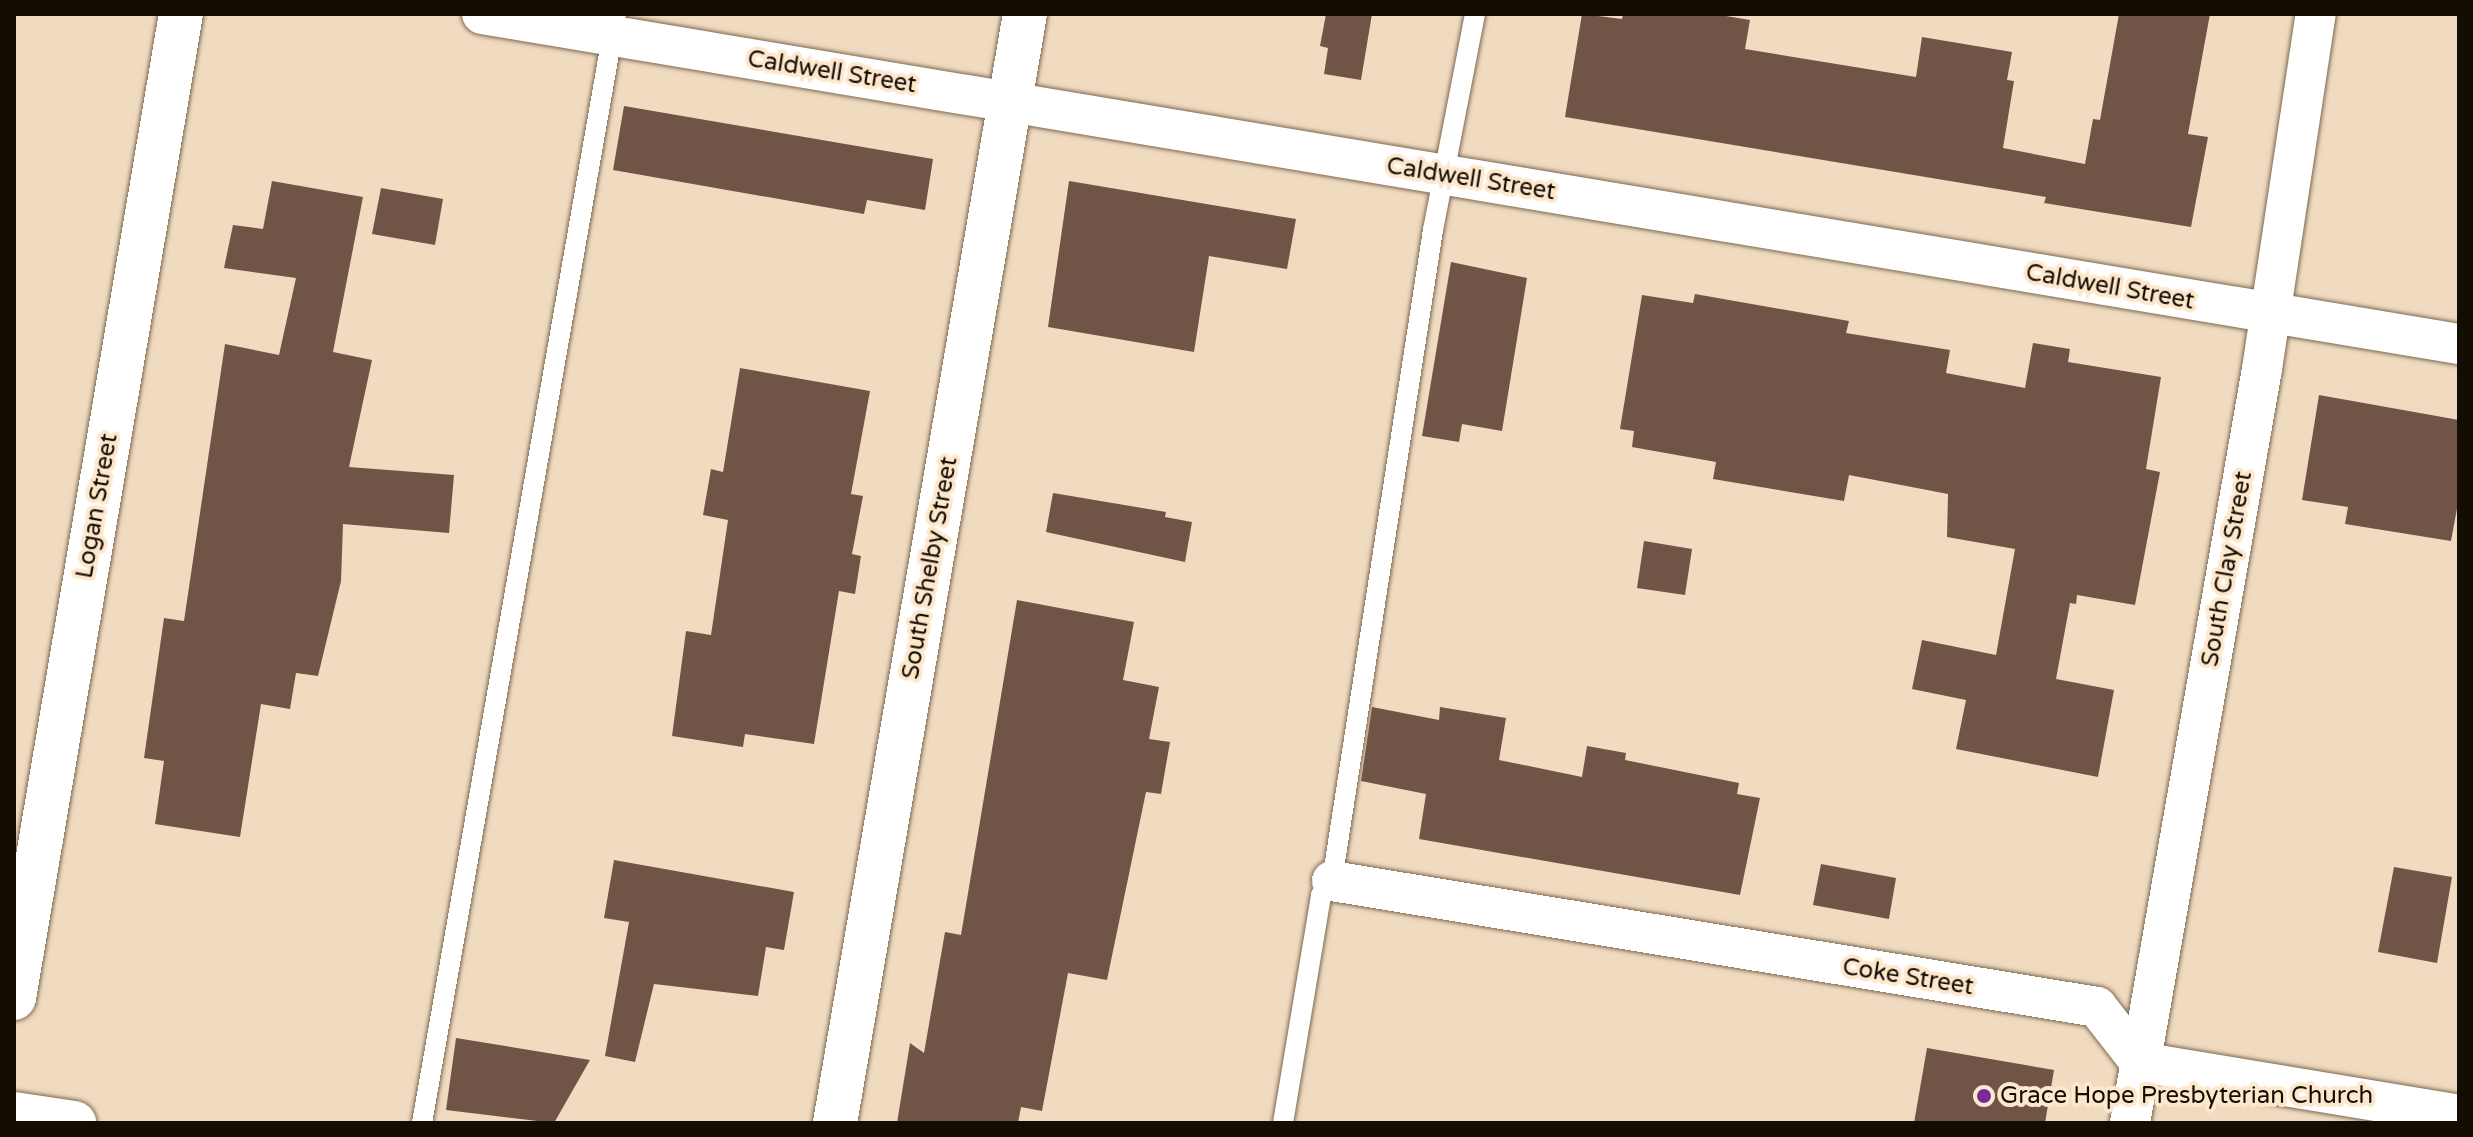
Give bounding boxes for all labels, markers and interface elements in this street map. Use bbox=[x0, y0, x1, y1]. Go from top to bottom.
street label: Caldwell Street bbox=[746, 44, 918, 100]
street label: Caldwell Street bbox=[1385, 151, 1557, 207]
street label: Caldwell Street bbox=[2024, 258, 2196, 316]
street label: Logan Street bbox=[70, 431, 124, 581]
street label: South Shelby Street bbox=[896, 454, 964, 682]
street label: South Clay Street bbox=[2196, 469, 2258, 669]
street label: Coke Street bbox=[1840, 952, 1976, 1002]
place label: Grace Hope Presbyterian Church bbox=[2000, 1082, 2373, 1110]
marker: Grace Hope Presbyterian Church bbox=[1975, 1087, 1993, 1105]

